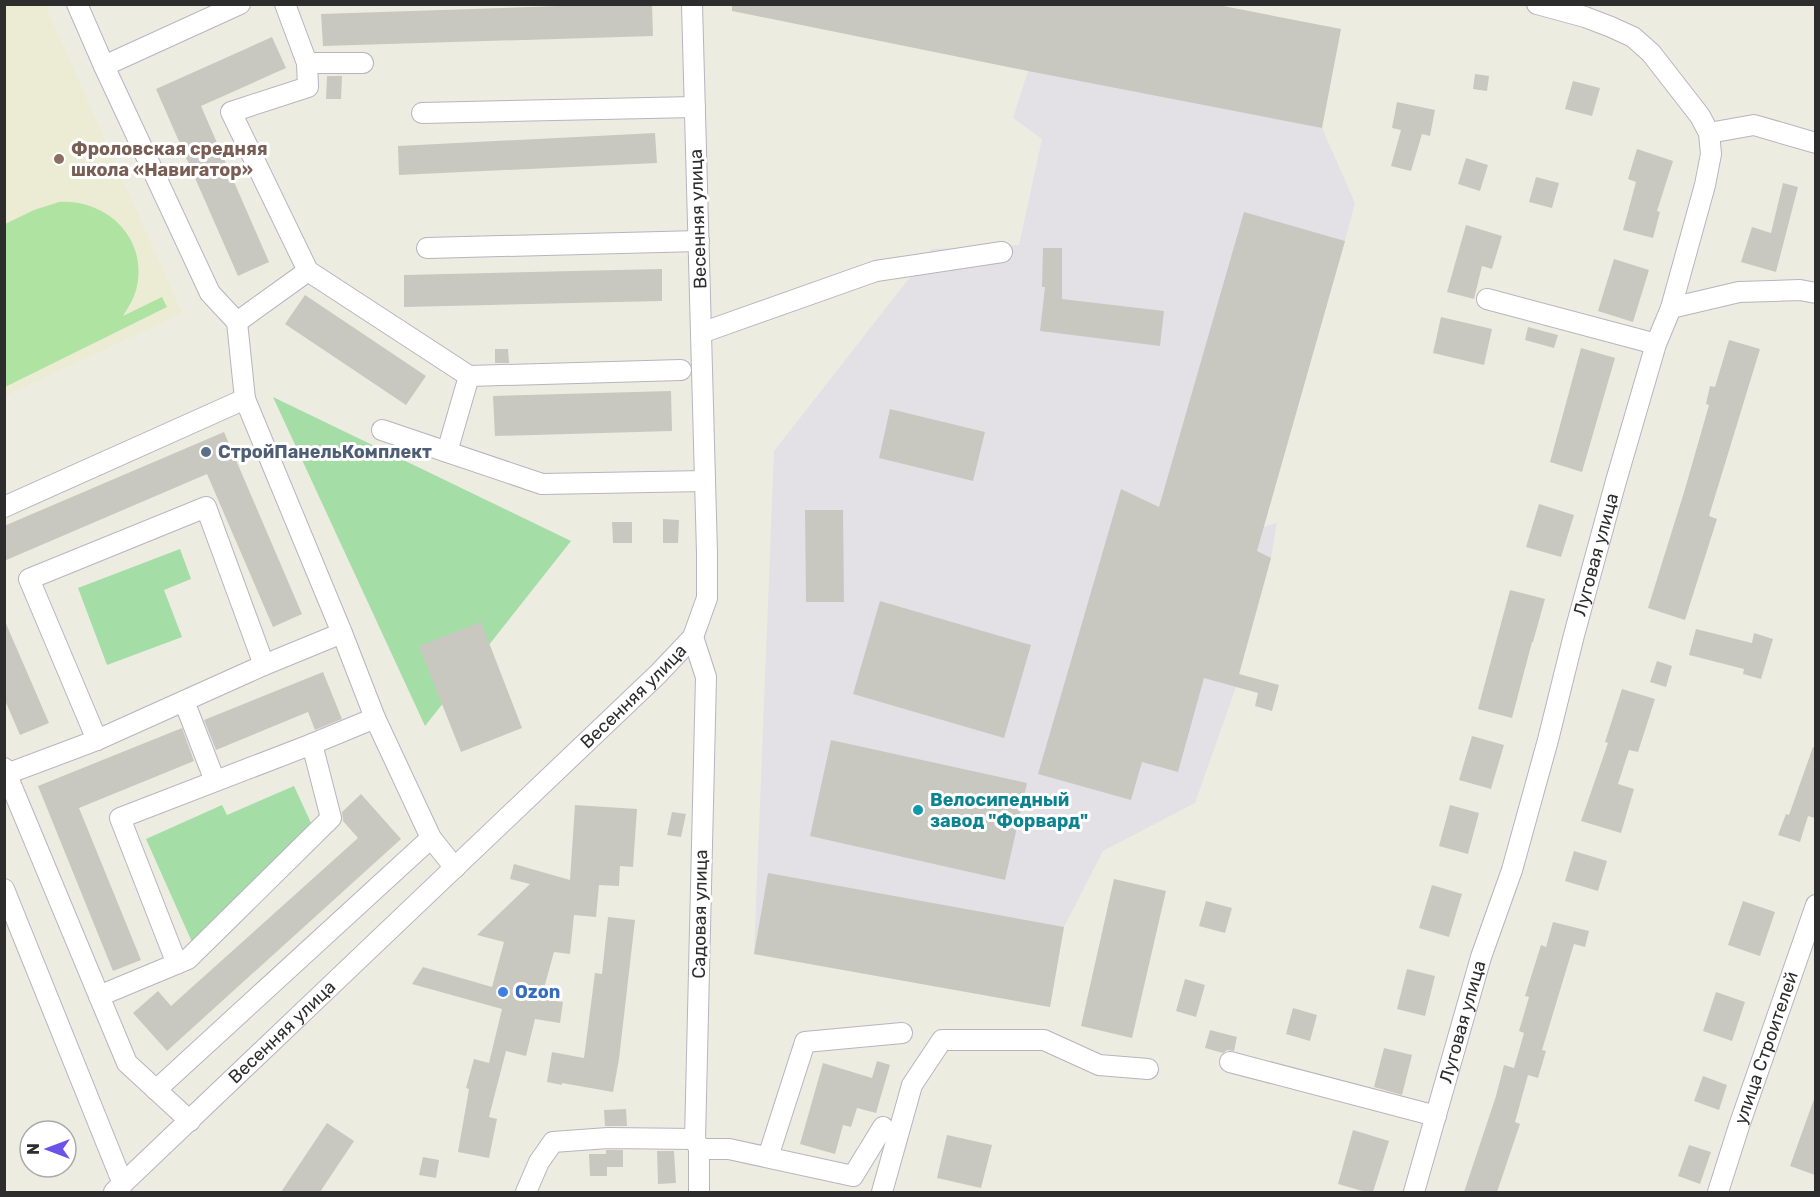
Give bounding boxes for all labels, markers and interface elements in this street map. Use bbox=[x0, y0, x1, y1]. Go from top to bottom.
place label: Фроловская средняя школа «Навигатор» bbox=[71, 138, 268, 181]
street label: Весенняя улица bbox=[685, 149, 711, 289]
marker: Фроловская средняя школа «Навигатор» bbox=[52, 152, 66, 166]
place label: СтройПанельКомплект bbox=[218, 441, 432, 463]
marker: СтройПанельКомплект bbox=[199, 445, 213, 459]
street label: Луговая улица bbox=[1569, 491, 1623, 619]
street label: Весенняя улица bbox=[576, 640, 691, 753]
place label: Велосипедный завод "Форвард" bbox=[930, 789, 1088, 832]
marker: Велосипедный завод "Форвард" bbox=[911, 803, 925, 817]
street label: Садовая улица bbox=[688, 849, 712, 979]
street label: Луговая улица bbox=[1435, 958, 1490, 1086]
street label: улица Строителей bbox=[1729, 969, 1803, 1127]
street label: Весенняя улица bbox=[224, 976, 340, 1088]
place label: Ozon bbox=[515, 981, 560, 1003]
marker: Ozon bbox=[496, 985, 510, 999]
north arrow bbox=[18, 1119, 78, 1179]
text: N bbox=[24, 1143, 43, 1155]

